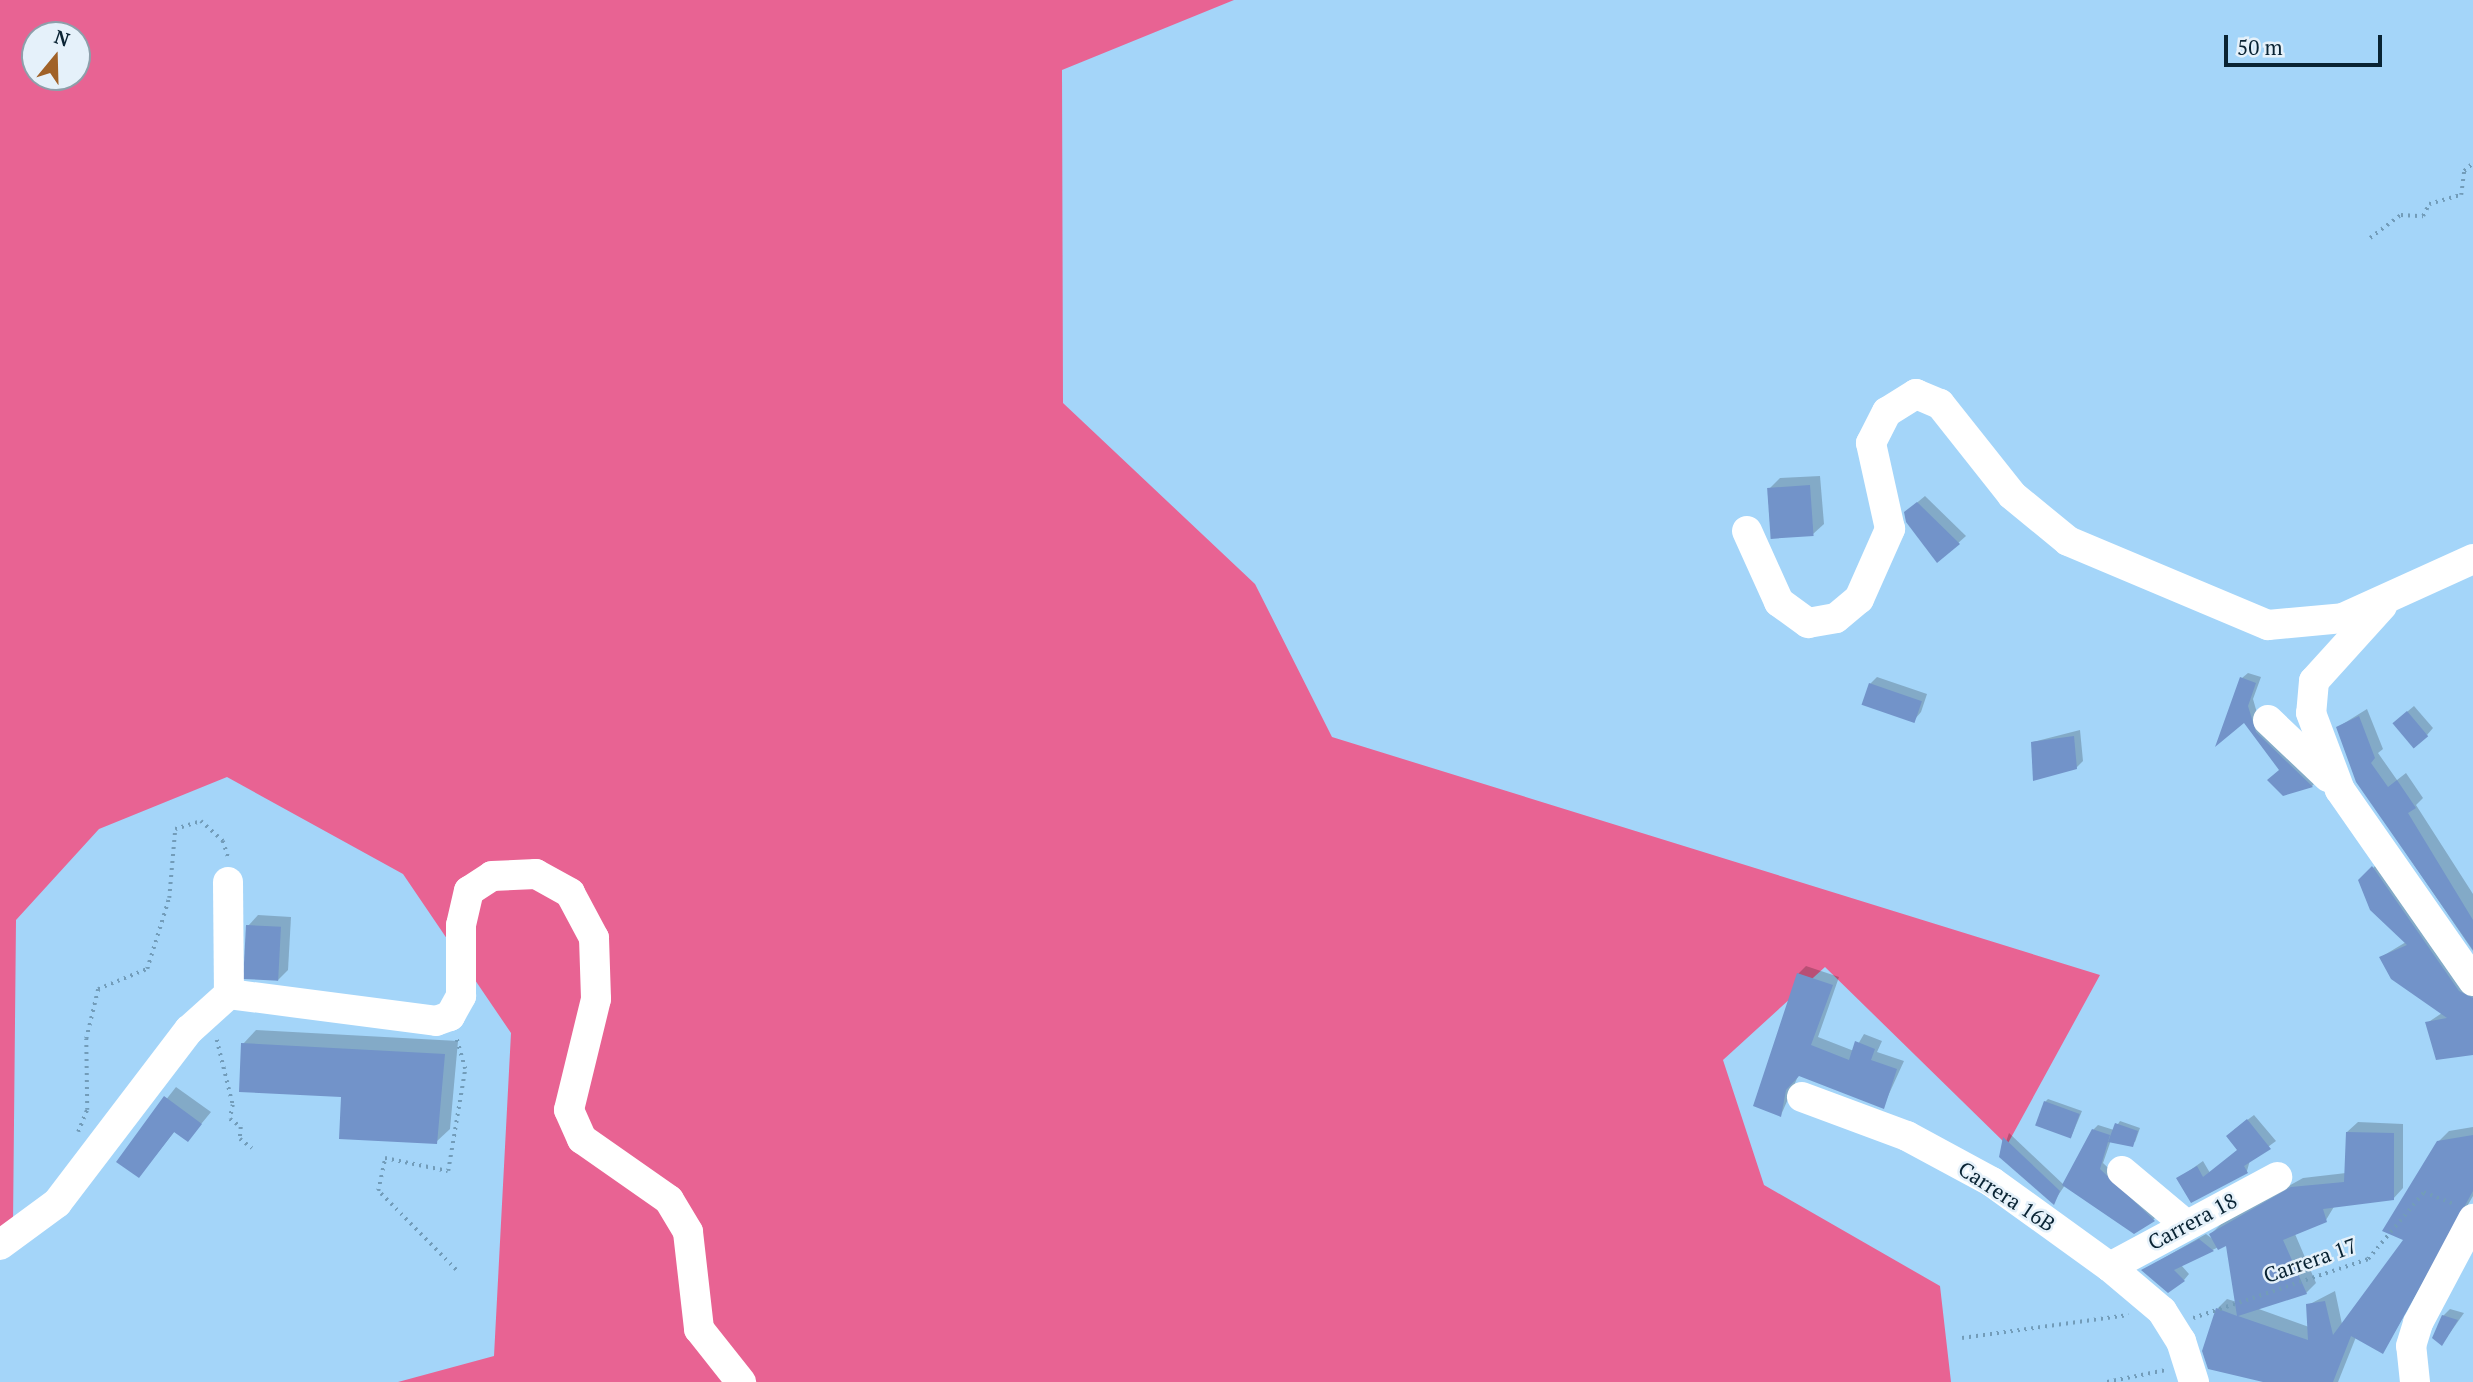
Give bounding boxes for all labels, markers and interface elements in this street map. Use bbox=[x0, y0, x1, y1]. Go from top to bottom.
north arrow bbox=[21, 21, 91, 91]
scale bar bbox=[2228, 21, 2386, 65]
text: N bbox=[51, 23, 73, 52]
text: 50 m bbox=[2237, 33, 2283, 61]
street label: Carrera 16B bbox=[1954, 1156, 2060, 1236]
street label: Carrera 18 bbox=[2143, 1187, 2241, 1255]
street label: Carrera 17 bbox=[2260, 1232, 2360, 1288]

